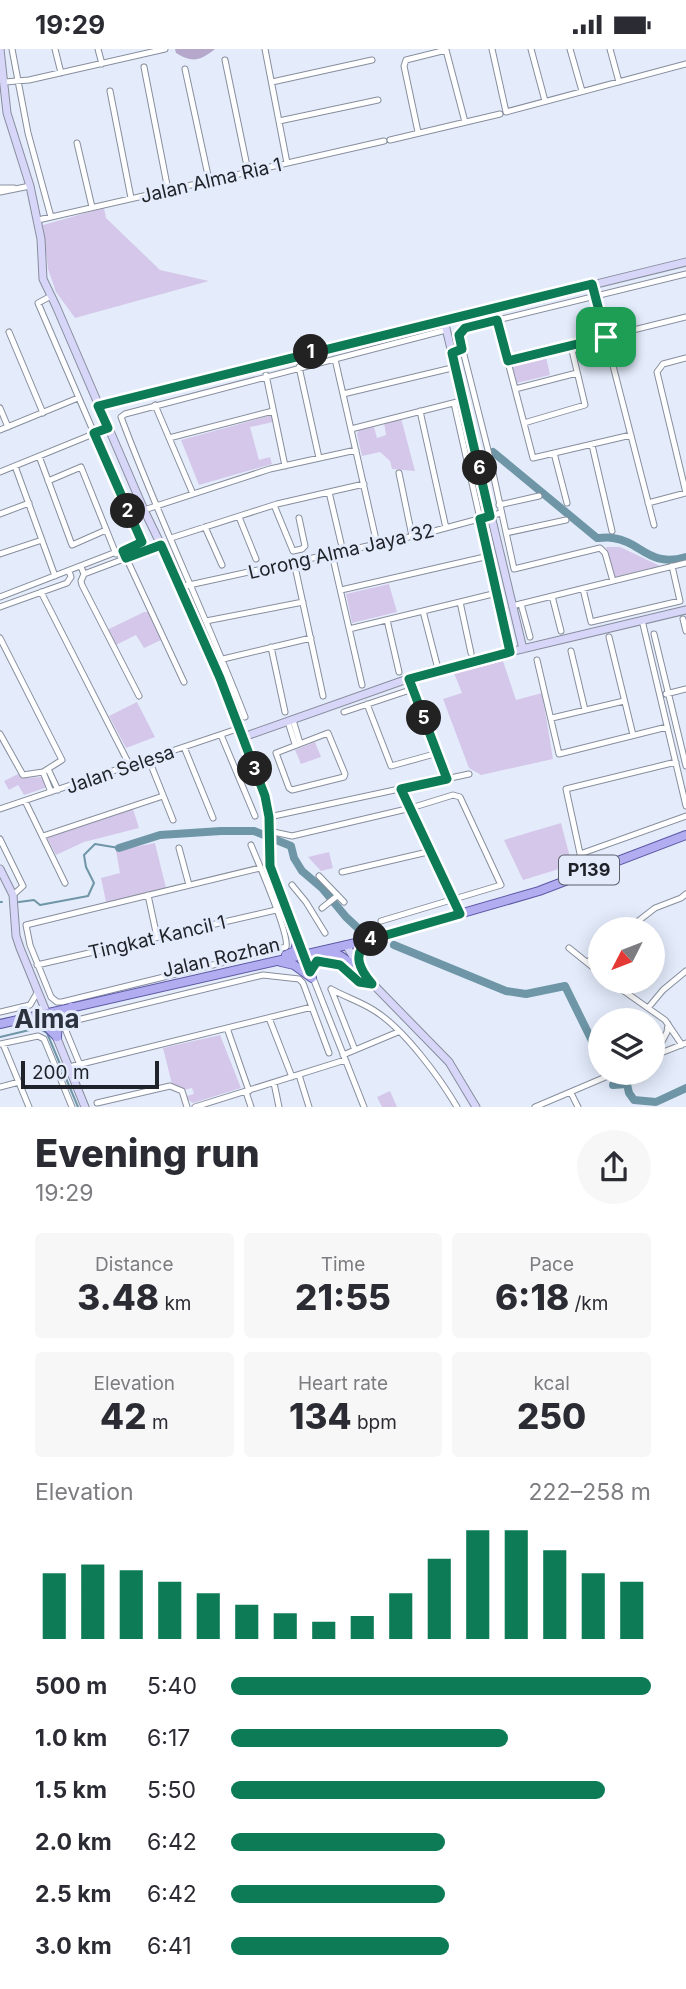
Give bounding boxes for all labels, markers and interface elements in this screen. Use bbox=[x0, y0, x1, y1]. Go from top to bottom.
text: 19:29 bbox=[35, 9, 105, 40]
street label: Jalan Alma Ria 1 bbox=[138, 153, 284, 208]
pin bbox=[576, 307, 636, 367]
icon: arrive bbox=[587, 318, 625, 356]
pin: 1 bbox=[294, 335, 328, 369]
text: 1 bbox=[306, 340, 315, 363]
pin: 6 bbox=[462, 451, 498, 485]
text: 6 bbox=[473, 456, 486, 479]
pin: 2 bbox=[110, 493, 146, 529]
text: 2 bbox=[122, 499, 133, 522]
street label: Lorong Alma Jaya 32 bbox=[246, 519, 436, 584]
pin: 5 bbox=[406, 701, 442, 735]
text: 5 bbox=[417, 706, 430, 729]
street label: Jalan Selesa bbox=[63, 740, 177, 799]
pin: 3 bbox=[238, 751, 272, 787]
text: 3 bbox=[248, 757, 261, 780]
road number: P139 bbox=[559, 855, 619, 885]
street label: Tingkat Kancil 1 bbox=[86, 911, 228, 964]
north arrow bbox=[588, 917, 665, 994]
map controls bbox=[588, 917, 665, 1085]
pin: 4 bbox=[354, 921, 388, 957]
text: 4 bbox=[364, 927, 377, 950]
street label: Jalan Rozhan bbox=[160, 933, 282, 982]
district label: Alma bbox=[14, 1003, 80, 1034]
button: layers bbox=[588, 1008, 665, 1085]
scale bar bbox=[21, 1058, 159, 1090]
text: 200 m bbox=[32, 1061, 90, 1084]
text: Evening run bbox=[35, 1130, 260, 1176]
button: share bbox=[577, 1130, 651, 1204]
text: 19:29 bbox=[35, 1179, 94, 1207]
text: Distance bbox=[95, 1253, 174, 1276]
text: Time bbox=[321, 1253, 365, 1276]
text: Pace bbox=[529, 1253, 574, 1276]
text: 3.48 bbox=[77, 1276, 159, 1318]
text: 21:55 bbox=[295, 1276, 391, 1318]
text: 6:18 bbox=[495, 1276, 569, 1318]
text: km bbox=[159, 1292, 192, 1315]
text: /km bbox=[569, 1292, 608, 1315]
text: Elevation bbox=[94, 1372, 175, 1395]
text: Heart rate bbox=[298, 1372, 388, 1395]
text: kcal bbox=[534, 1372, 570, 1395]
text: 42 bbox=[100, 1395, 147, 1437]
text: 134 bbox=[289, 1395, 352, 1437]
text: 250 bbox=[517, 1395, 586, 1437]
text: m bbox=[147, 1411, 169, 1434]
text: bpm bbox=[352, 1411, 397, 1434]
text: Elevation bbox=[35, 1478, 134, 1506]
text: 222–258 m bbox=[529, 1478, 651, 1506]
text: 500 m bbox=[35, 1672, 107, 1700]
text: 5:40 bbox=[147, 1672, 197, 1700]
text: 1.0 km bbox=[35, 1724, 107, 1752]
text: 6:17 bbox=[147, 1724, 190, 1752]
text: 1.5 km bbox=[35, 1776, 107, 1804]
text: 5:50 bbox=[147, 1776, 196, 1804]
text: 2.0 km bbox=[35, 1828, 112, 1856]
text: 6:42 bbox=[147, 1828, 197, 1856]
text: 2.5 km bbox=[35, 1880, 112, 1908]
text: 6:42 bbox=[147, 1880, 197, 1908]
text: 3.0 km bbox=[35, 1932, 112, 1960]
text: 6:41 bbox=[147, 1932, 192, 1960]

